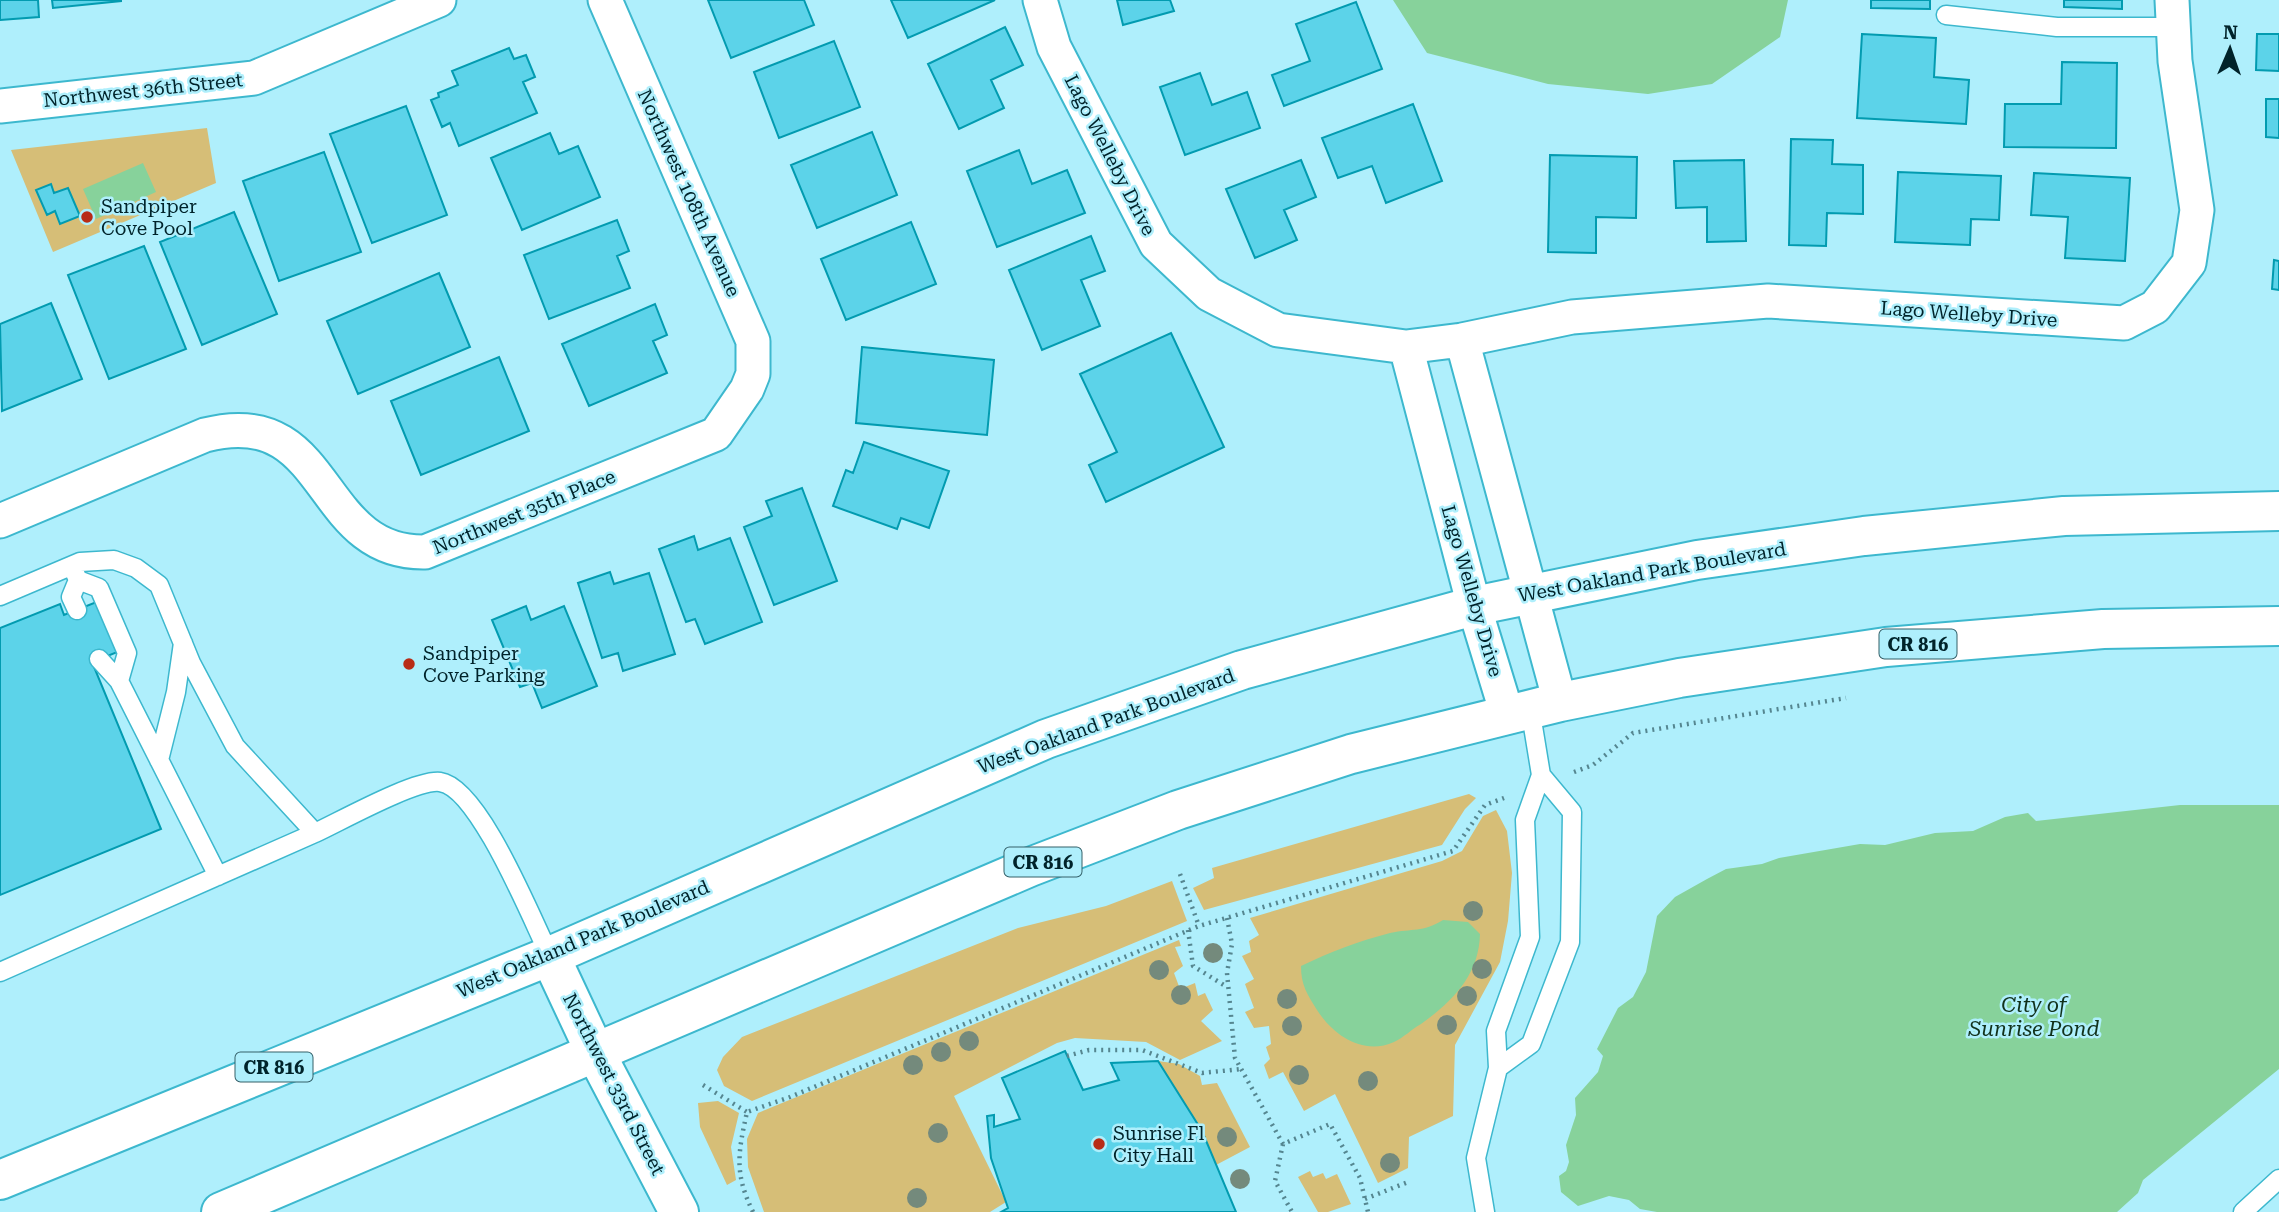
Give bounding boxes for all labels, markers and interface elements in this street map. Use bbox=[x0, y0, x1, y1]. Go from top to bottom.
north arrow bbox=[2195, 14, 2265, 84]
text: N bbox=[2223, 21, 2239, 44]
street label: Northwest 36th Street bbox=[42, 68, 244, 112]
street label: Lago Welleby Drive bbox=[1060, 71, 1160, 239]
street label: Northwest 108th Avenue bbox=[633, 86, 745, 300]
place label: Sandpiper Cove Pool bbox=[101, 195, 197, 240]
marker: Sandpiper Cove Pool bbox=[79, 209, 95, 225]
street label: Lago Welleby Drive bbox=[1880, 296, 2058, 332]
street label: Northwest 35th Place bbox=[429, 465, 619, 559]
street label: Lago Welleby Drive bbox=[1437, 503, 1507, 679]
street label: West Oakland Park Boulevard bbox=[1516, 537, 1788, 607]
road number: CR 816 bbox=[1880, 630, 1956, 658]
place label: Sandpiper Cove Parking bbox=[423, 642, 545, 687]
marker: Sandpiper Cove Parking bbox=[401, 656, 417, 672]
street label: West Oakland Park Boulevard bbox=[974, 664, 1238, 778]
road number: CR 816 bbox=[1004, 848, 1082, 876]
street label: West Oakland Park Boulevard bbox=[453, 875, 713, 1003]
street label: Northwest 33rd Street bbox=[558, 989, 670, 1179]
water label: City of Sunrise Pond bbox=[1967, 993, 2100, 1041]
road number: CR 816 bbox=[236, 1052, 312, 1082]
place label: Sunrise Fl City Hall bbox=[1113, 1122, 1204, 1167]
marker: Sunrise Fl City Hall bbox=[1091, 1136, 1107, 1152]

